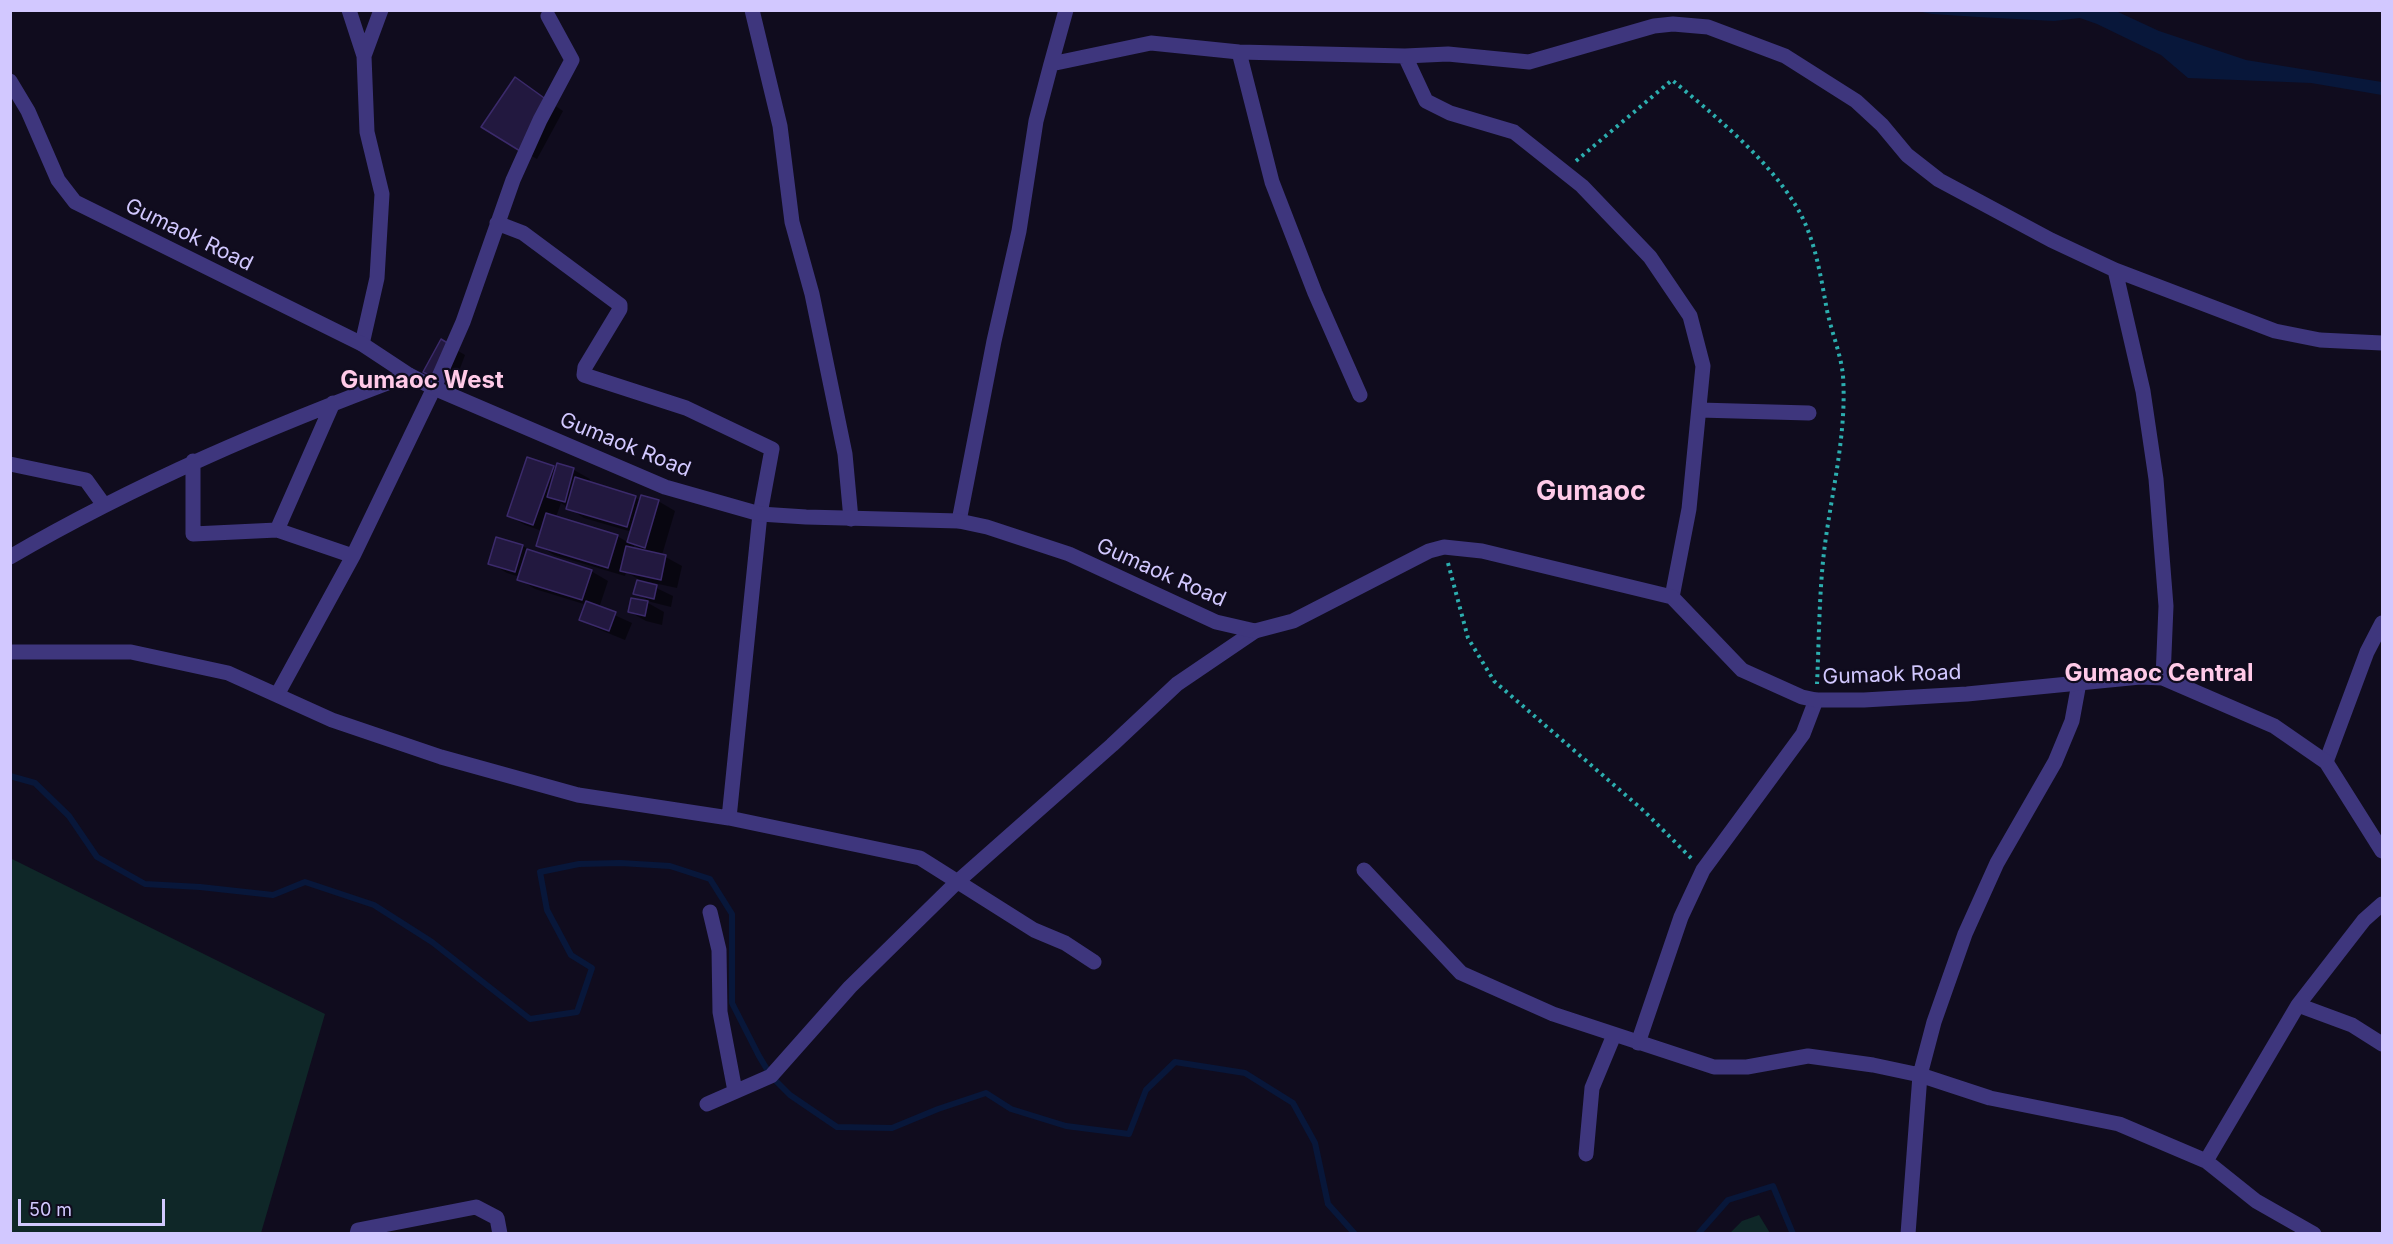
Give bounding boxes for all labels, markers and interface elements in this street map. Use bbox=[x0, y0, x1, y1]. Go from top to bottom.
street label: Gumaok Road bbox=[121, 193, 257, 277]
district label: Gumaoc West bbox=[340, 367, 504, 395]
street label: Gumaok Road bbox=[556, 407, 694, 483]
district label: Gumaoc bbox=[1536, 476, 1646, 508]
street label: Gumaok Road bbox=[1092, 533, 1230, 613]
street label: Gumaok Road bbox=[1822, 660, 1962, 690]
district label: Gumaoc Central bbox=[2065, 660, 2253, 688]
scale bar bbox=[21, 1187, 168, 1225]
text: 50 m bbox=[29, 1199, 72, 1220]

